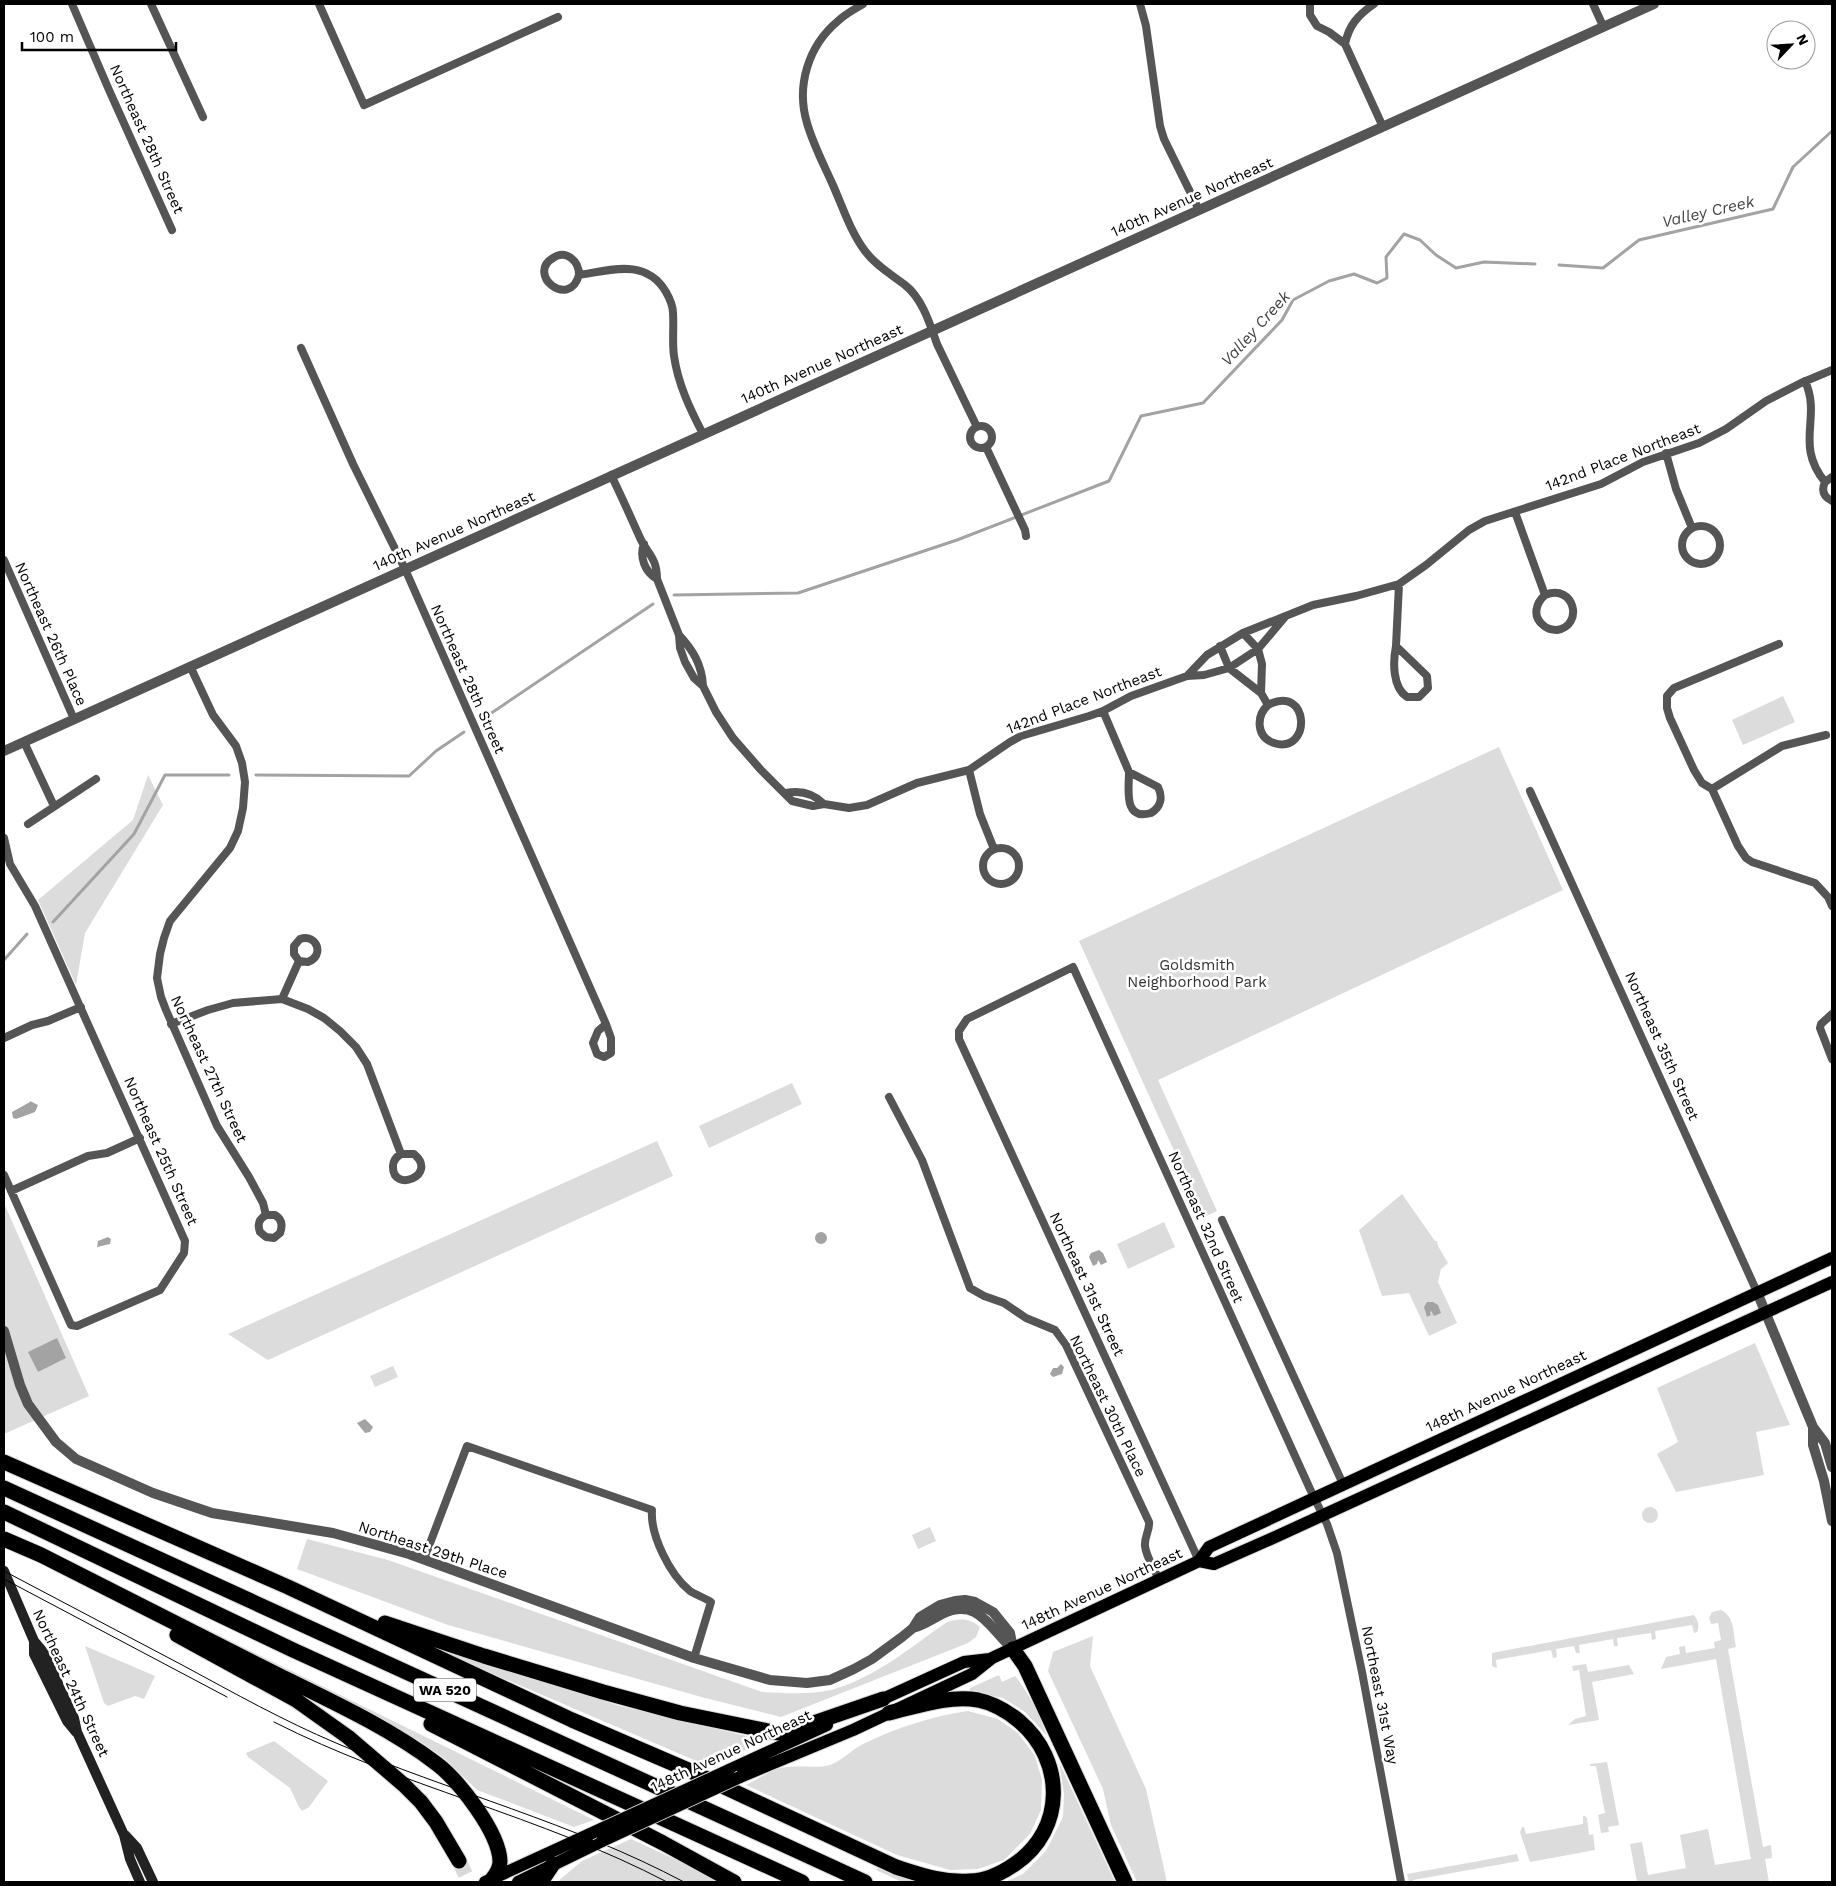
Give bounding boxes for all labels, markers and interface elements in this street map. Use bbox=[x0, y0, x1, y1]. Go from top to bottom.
scale bar bbox=[22, 20, 176, 52]
north arrow bbox=[1766, 20, 1816, 70]
text: 100 m bbox=[30, 28, 74, 46]
text: N bbox=[1793, 31, 1812, 48]
street label: Northeast 28th Street bbox=[106, 62, 188, 217]
street label: 140th Avenue Northeast bbox=[1108, 153, 1276, 241]
water label: Valley Creek bbox=[1660, 191, 1757, 231]
water label: Valley Creek bbox=[1217, 286, 1295, 370]
street label: 140th Avenue Northeast bbox=[738, 320, 906, 408]
street label: 142nd Place Northeast bbox=[1543, 419, 1704, 495]
street label: 140th Avenue Northeast bbox=[370, 487, 538, 575]
street label: Northeast 26th Place bbox=[11, 559, 91, 709]
street label: Northeast 28th Street bbox=[427, 602, 509, 757]
street label: 142nd Place Northeast bbox=[1004, 662, 1165, 738]
park label: Goldsmith Neighborhood Park bbox=[1127, 956, 1267, 991]
street label: Northeast 35th Street bbox=[1621, 969, 1703, 1124]
street label: Northeast 27th Street bbox=[167, 993, 251, 1146]
street label: Northeast 25th Street bbox=[120, 1074, 202, 1229]
street label: Northeast 32nd Street bbox=[1164, 1148, 1248, 1306]
street label: Northeast 31st Street bbox=[1046, 1209, 1129, 1359]
street label: Northeast 30th Place bbox=[1066, 1332, 1150, 1480]
street label: 148th Avenue Northeast bbox=[1423, 1346, 1590, 1436]
street label: Northeast 29th Place bbox=[356, 1517, 510, 1583]
street label: 148th Avenue Northeast bbox=[1019, 1544, 1186, 1634]
street label: Northeast 24th Street bbox=[29, 1606, 113, 1760]
street label: Northeast 31st Way bbox=[1358, 1624, 1402, 1766]
road number: WA 520 bbox=[414, 1678, 476, 1702]
street label: 148th Avenue Northeast bbox=[648, 1706, 815, 1796]

